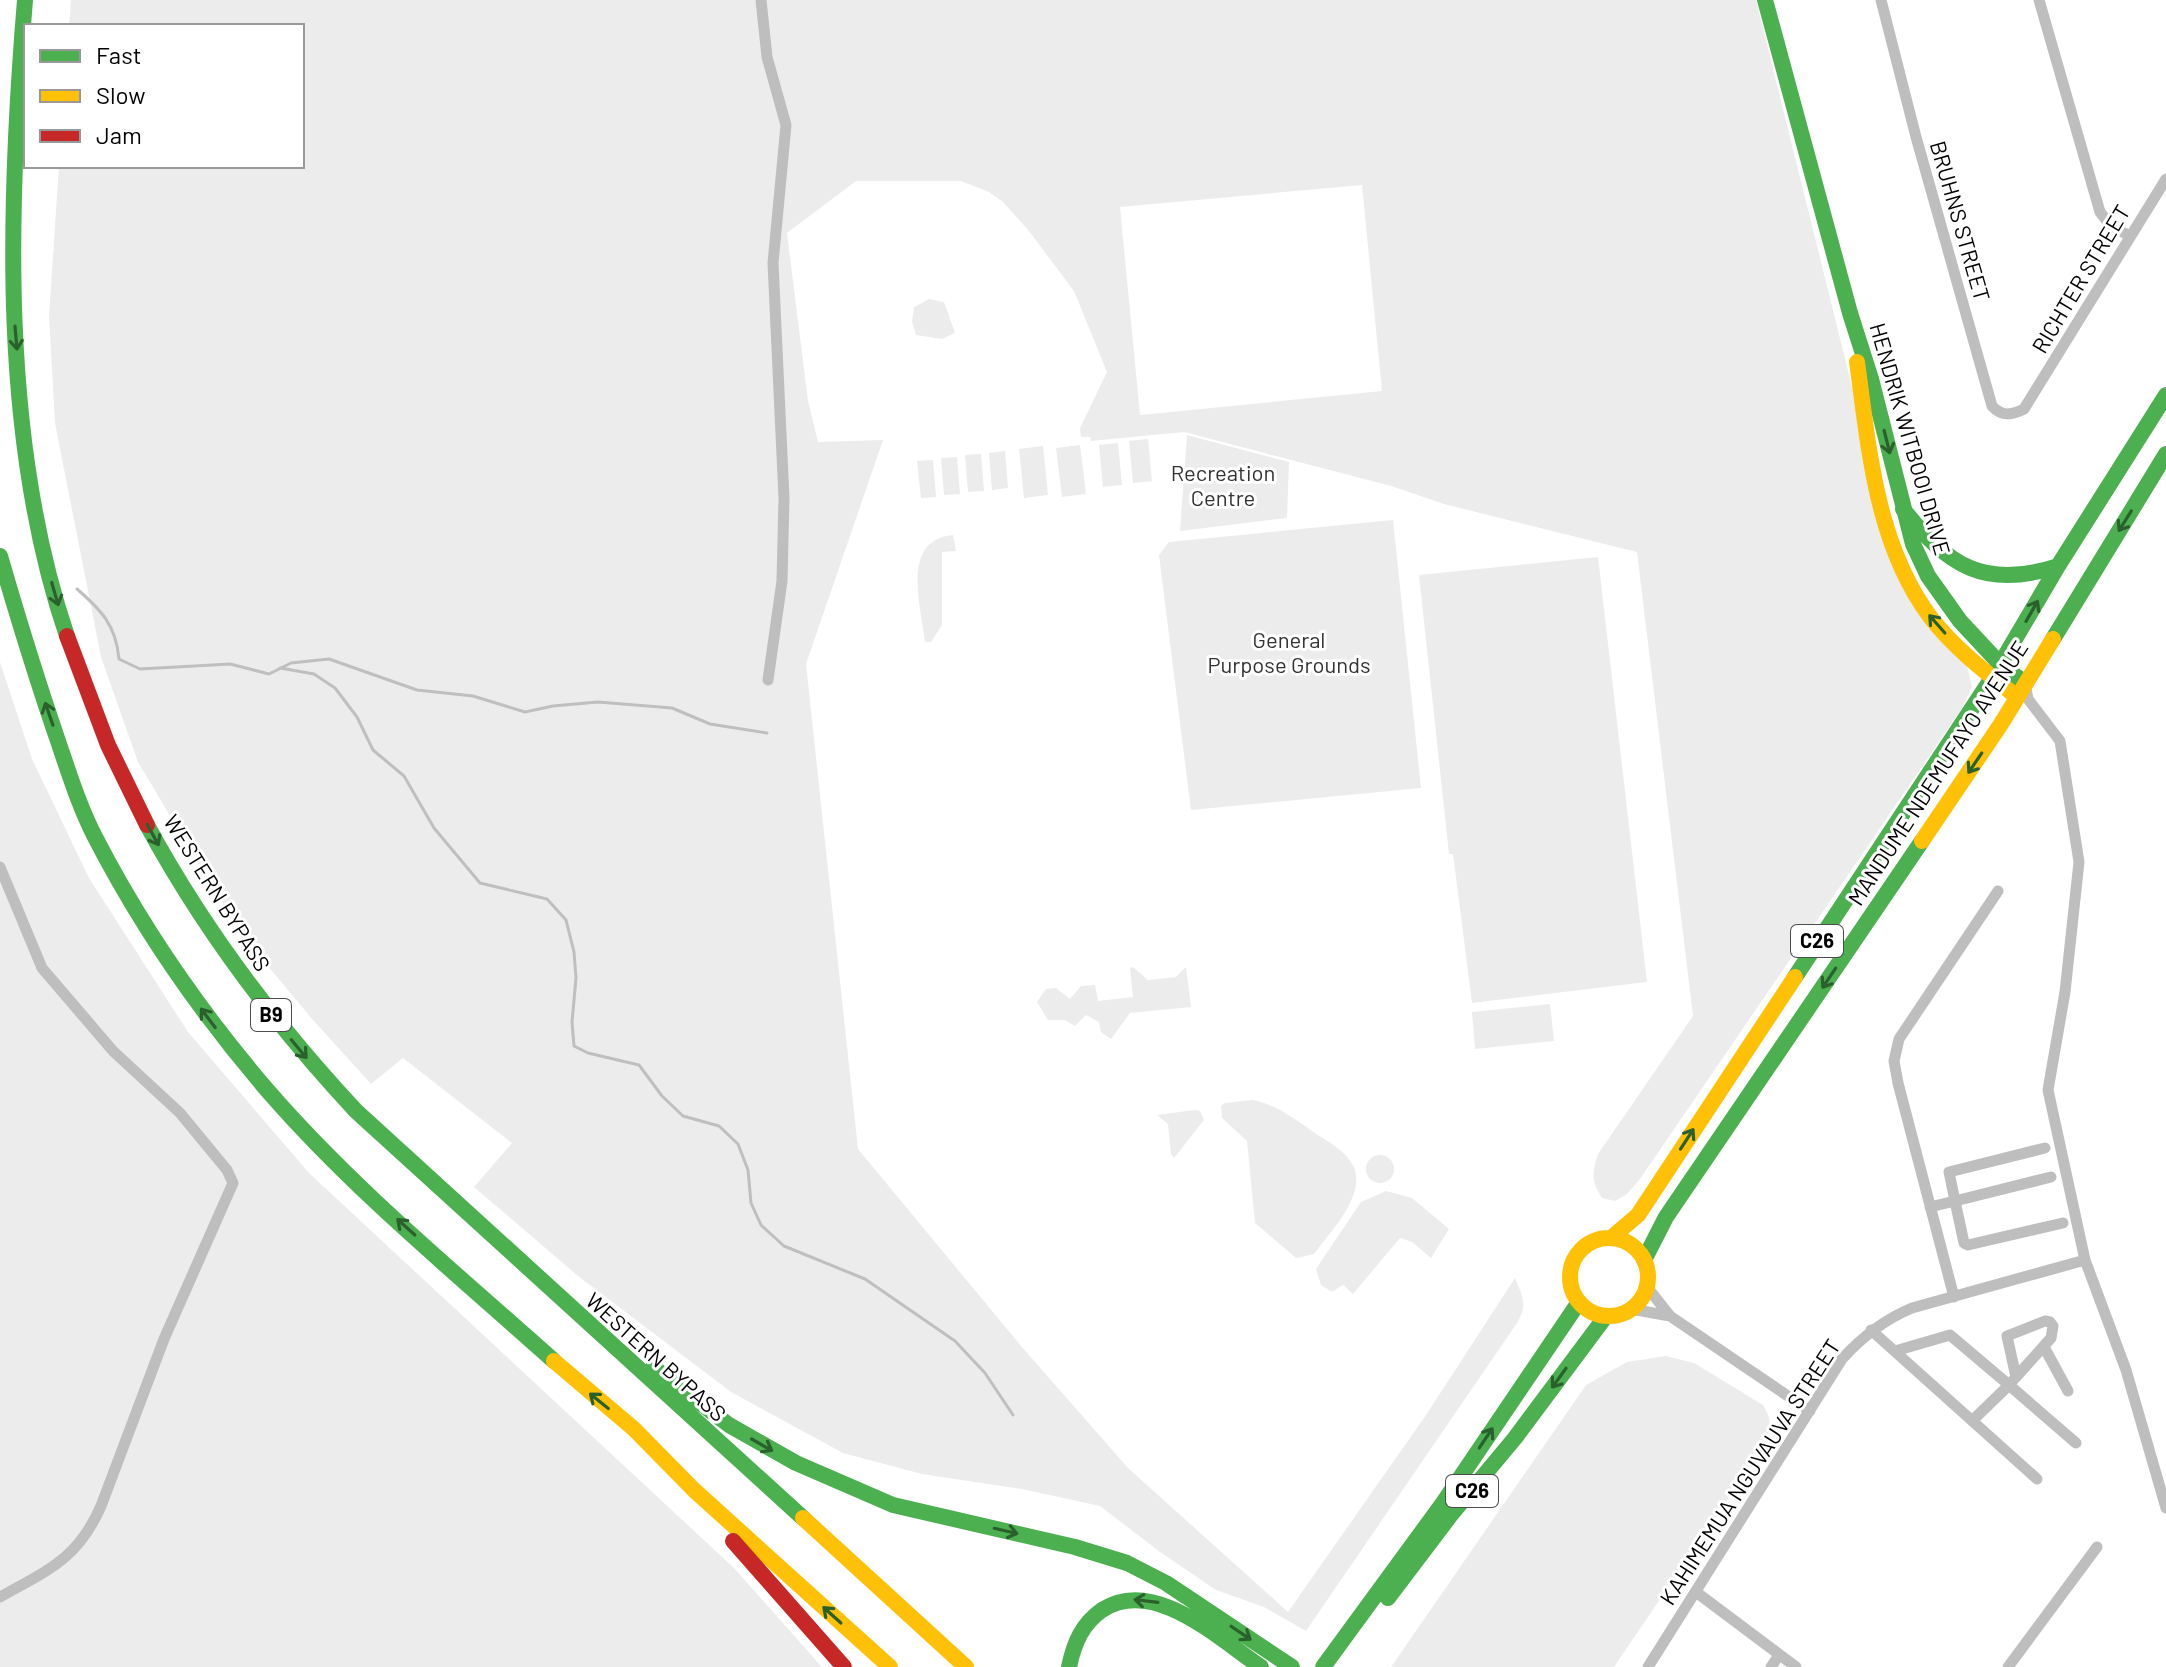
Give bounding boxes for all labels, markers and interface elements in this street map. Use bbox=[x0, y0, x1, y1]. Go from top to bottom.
legend bbox=[24, 24, 304, 168]
text: Fast bbox=[96, 40, 141, 69]
text: Slow bbox=[96, 80, 145, 109]
text: Jam bbox=[96, 120, 142, 149]
street label: BRUHNS STREET bbox=[1926, 138, 1996, 304]
street label: RICHTER STREET bbox=[2026, 200, 2135, 357]
street label: HENDRIK WITBOOI DRIVE bbox=[1865, 320, 1957, 558]
one-way arrow bbox=[9, 324, 24, 351]
one-way arrow bbox=[1880, 428, 1895, 454]
park label: Recreation Centre bbox=[1171, 459, 1275, 510]
one-way arrow bbox=[2117, 509, 2133, 531]
one-way arrow bbox=[48, 581, 63, 607]
one-way arrow bbox=[2024, 600, 2040, 623]
one-way arrow bbox=[1928, 614, 1946, 634]
park label: General Purpose Grounds bbox=[1208, 626, 1370, 677]
street label: MANDUME NDEMUFAYO AVENUE bbox=[1842, 635, 2033, 910]
one-way arrow bbox=[40, 702, 55, 727]
one-way arrow bbox=[1967, 751, 1983, 774]
street label: WESTERN BYPASS bbox=[159, 809, 276, 976]
one-way arrow bbox=[146, 822, 161, 846]
road number: C26 bbox=[1791, 925, 1843, 957]
one-way arrow bbox=[1821, 967, 1837, 989]
road number: B9 bbox=[251, 999, 291, 1031]
one-way arrow bbox=[200, 1008, 217, 1029]
one-way arrow bbox=[290, 1038, 308, 1059]
one-way arrow bbox=[1679, 1128, 1695, 1151]
one-way arrow bbox=[396, 1219, 416, 1237]
street label: WESTERN BYPASS bbox=[581, 1286, 732, 1426]
street label: KAHIMEMUA NGUVAUVA STREET bbox=[1653, 1334, 1845, 1609]
one-way arrow bbox=[1551, 1367, 1568, 1388]
one-way arrow bbox=[589, 1392, 610, 1410]
one-way arrow bbox=[1478, 1428, 1494, 1450]
one-way arrow bbox=[750, 1437, 773, 1453]
road number: C26 bbox=[1446, 1475, 1498, 1507]
one-way arrow bbox=[992, 1524, 1018, 1539]
one-way arrow bbox=[1133, 1593, 1160, 1608]
one-way arrow bbox=[822, 1606, 842, 1624]
one-way arrow bbox=[1230, 1625, 1252, 1642]

